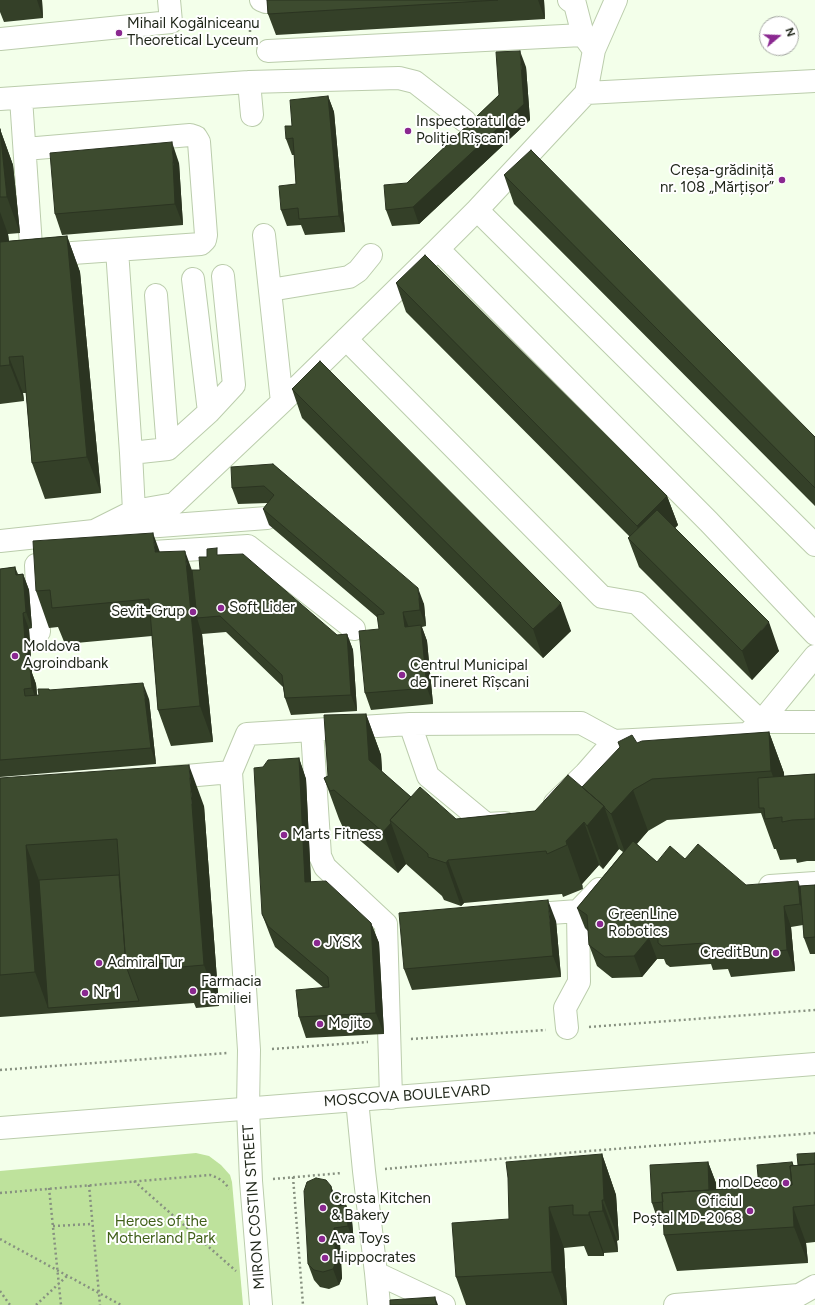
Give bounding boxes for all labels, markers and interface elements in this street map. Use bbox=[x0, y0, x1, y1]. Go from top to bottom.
place label: Mihail Kogălniceanu Theoretical Lyceum bbox=[127, 15, 260, 50]
north arrow bbox=[759, 16, 799, 56]
text: N bbox=[782, 26, 797, 38]
marker: Mihail Kogălniceanu Theoretical Lyceum bbox=[114, 28, 124, 38]
place label: Inspectoratul de Poliție Rîșcani bbox=[416, 113, 526, 148]
marker: Inspectoratul de Poliție Rîșcani bbox=[403, 126, 413, 136]
place label: Creșa-grădiniță nr. 108 „Mărțișor” bbox=[660, 162, 774, 197]
marker: Creșa-grădiniță nr. 108 „Mărțișor” bbox=[777, 175, 787, 185]
place label: Soft Lider bbox=[229, 599, 295, 617]
place label: Sevit-Grup bbox=[111, 603, 185, 621]
marker: Soft Lider bbox=[216, 603, 226, 613]
marker: Sevit-Grup bbox=[188, 607, 198, 617]
place label: Moldova Agroindbank bbox=[23, 638, 108, 673]
marker: Moldova Agroindbank bbox=[10, 651, 20, 661]
place label: Centrul Municipal de Tineret Rîșcani bbox=[410, 657, 529, 692]
marker: Centrul Municipal de Tineret Rîșcani bbox=[397, 670, 407, 680]
place label: Marts Fitness bbox=[292, 826, 382, 844]
marker: Marts Fitness bbox=[279, 830, 289, 840]
place label: GreenLine Robotics bbox=[608, 906, 677, 941]
marker: GreenLine Robotics bbox=[595, 919, 605, 929]
place label: JYSK bbox=[325, 934, 360, 952]
marker: JYSK bbox=[312, 938, 322, 948]
place label: CreditBun bbox=[700, 944, 768, 962]
marker: CreditBun bbox=[771, 948, 781, 958]
place label: Admiral Tur bbox=[107, 954, 183, 972]
marker: Admiral Tur bbox=[94, 958, 104, 968]
place label: Farmacia Familiei bbox=[201, 973, 261, 1008]
place label: Nr 1 bbox=[93, 984, 120, 1002]
marker: Farmacia Familiei bbox=[188, 986, 198, 996]
marker: Nr 1 bbox=[80, 988, 90, 998]
place label: Mojito bbox=[328, 1015, 371, 1033]
marker: Mojito bbox=[315, 1019, 325, 1029]
street label: MOSCOVA BOULEVARD bbox=[323, 1081, 491, 1111]
street label: MIRON COSTIN STREET bbox=[239, 1124, 269, 1290]
place label: molDeco bbox=[718, 1174, 778, 1192]
marker: molDeco bbox=[781, 1178, 791, 1188]
place label: Crosta Kitchen & Bakery bbox=[331, 1190, 431, 1225]
place label: Oficiul Poștal MD-2068 bbox=[632, 1193, 742, 1228]
marker: Crosta Kitchen & Bakery bbox=[318, 1203, 328, 1213]
marker: Oficiul Poștal MD-2068 bbox=[745, 1206, 755, 1216]
park label: Heroes of the Motherland Park bbox=[106, 1213, 216, 1248]
place label: Ava Toys bbox=[330, 1230, 390, 1248]
marker: Ava Toys bbox=[317, 1234, 327, 1244]
place label: Hippocrates bbox=[333, 1249, 416, 1267]
marker: Hippocrates bbox=[320, 1253, 330, 1263]

